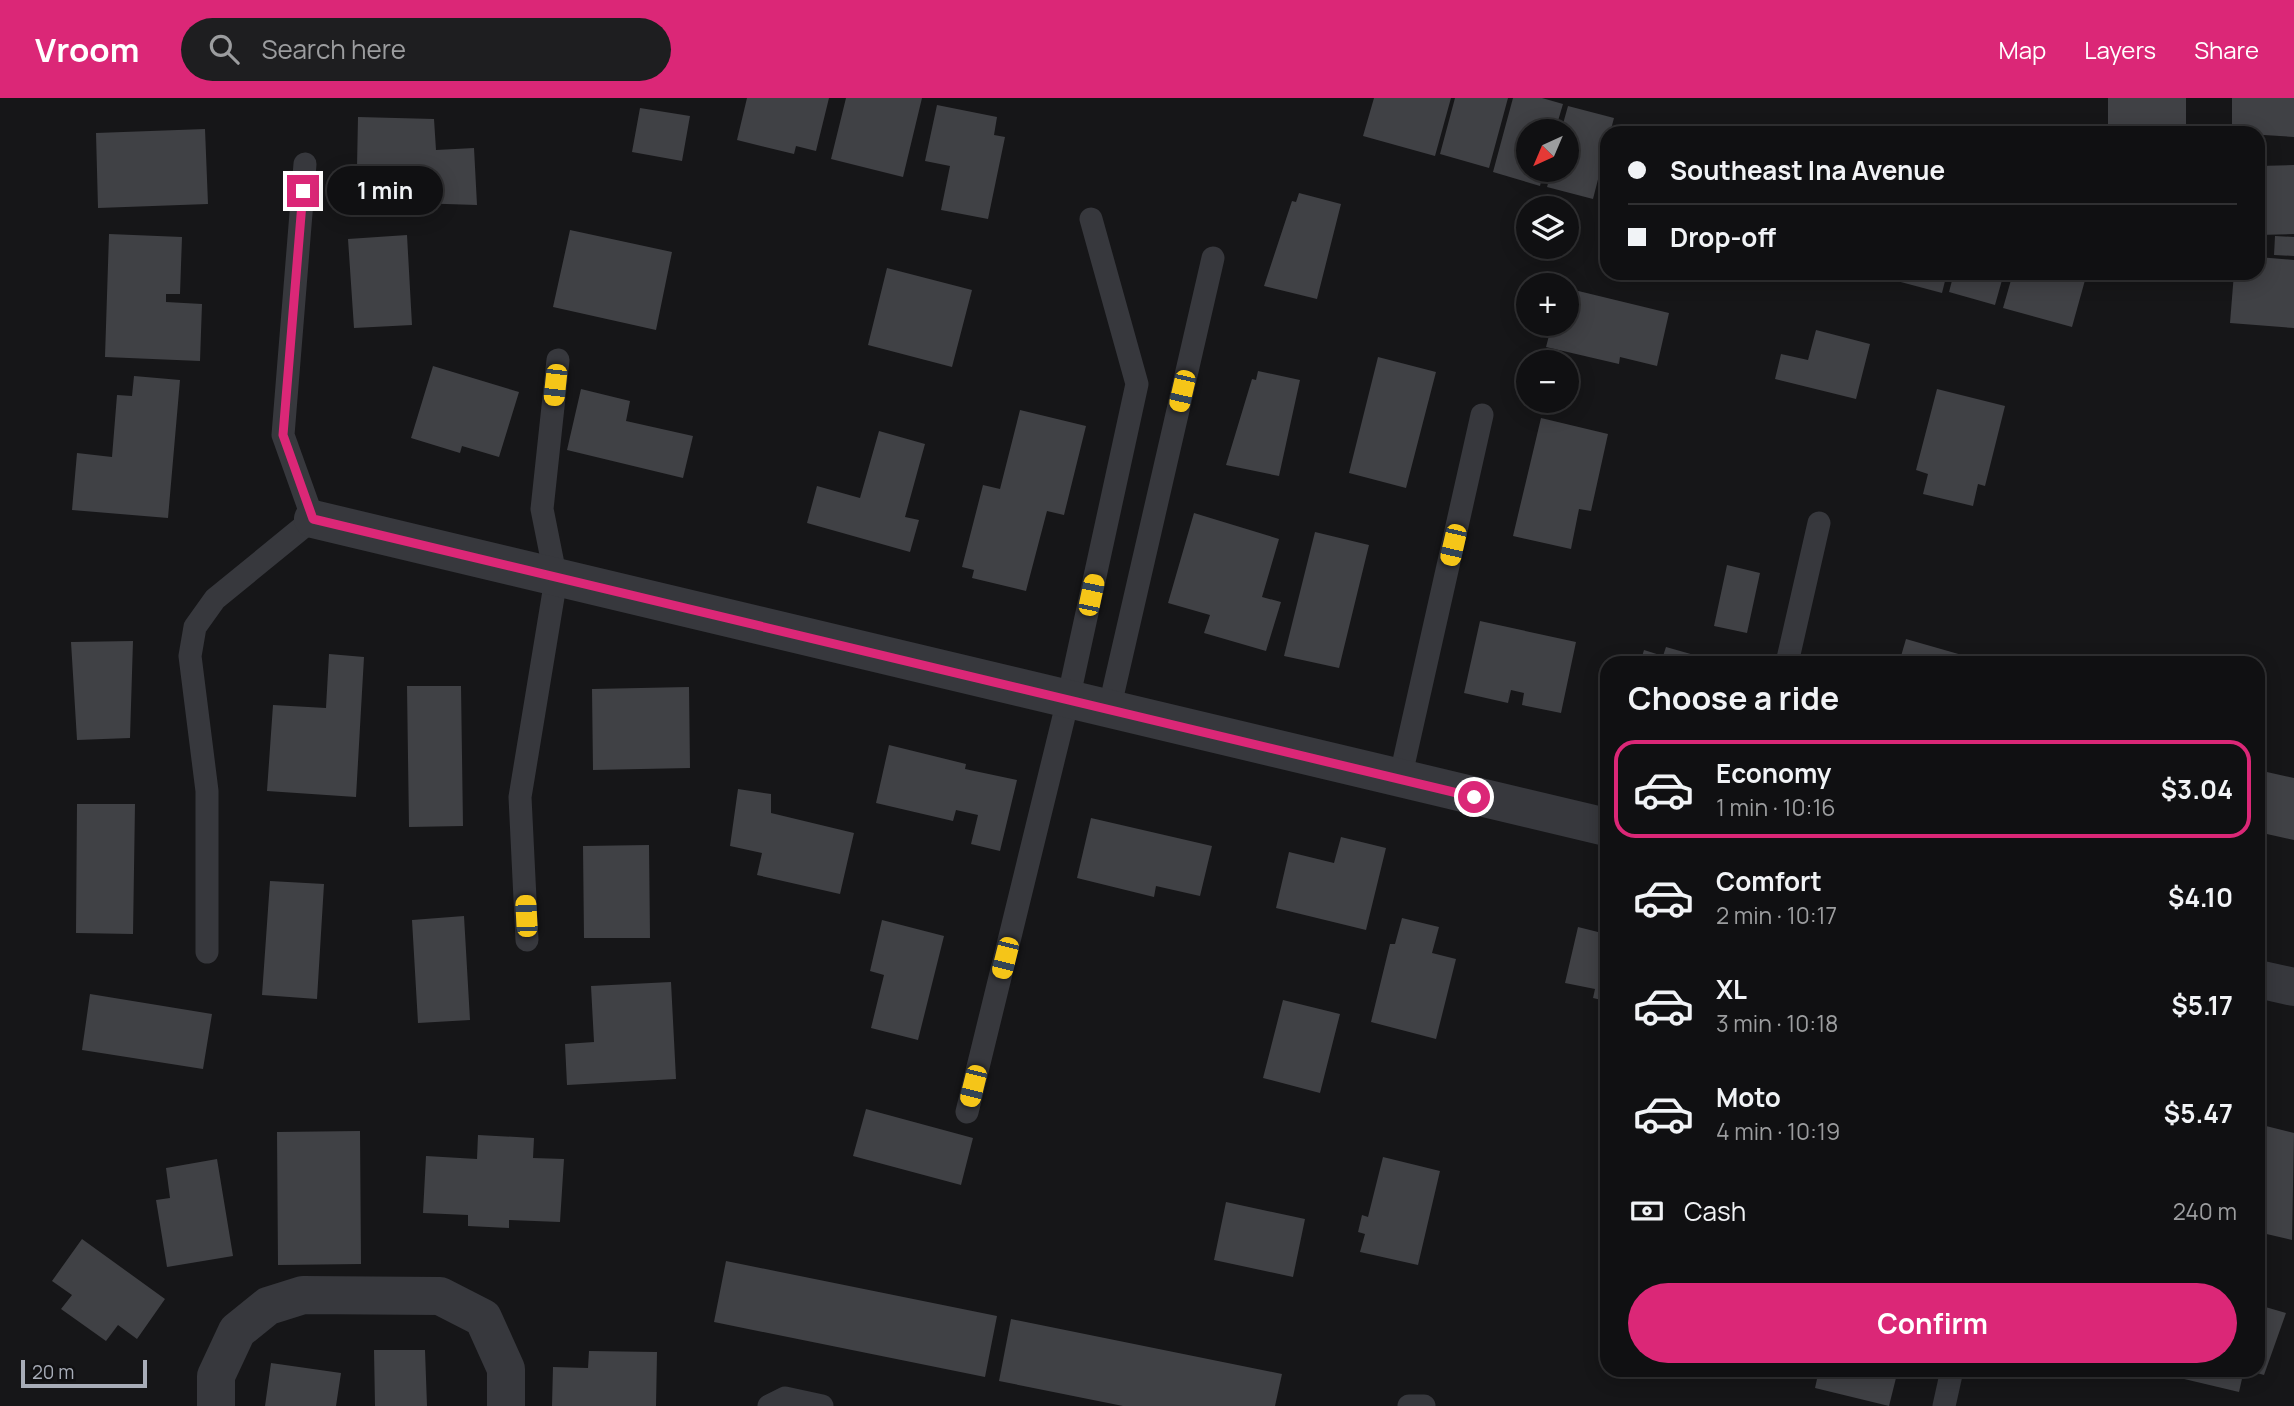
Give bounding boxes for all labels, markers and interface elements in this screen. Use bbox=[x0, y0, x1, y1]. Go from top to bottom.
search box bbox=[181, 18, 671, 81]
text: Vroom bbox=[35, 27, 139, 72]
icon: search bbox=[205, 30, 243, 68]
text: Search here bbox=[261, 31, 406, 67]
text: Map bbox=[1999, 33, 2046, 66]
text: Layers bbox=[2084, 33, 2156, 66]
text: Share bbox=[2194, 33, 2259, 66]
north arrow bbox=[1516, 119, 1578, 182]
map controls bbox=[1516, 119, 1579, 413]
text: Southeast Ina Avenue bbox=[1670, 152, 1945, 188]
callout: 1 min bbox=[328, 166, 443, 216]
text: 1 min bbox=[357, 174, 413, 206]
route end bbox=[287, 175, 319, 207]
button: layers bbox=[1516, 196, 1579, 259]
text: Drop-off bbox=[1670, 219, 1776, 255]
button: + bbox=[1516, 273, 1579, 336]
button: − bbox=[1516, 350, 1579, 413]
car bbox=[543, 363, 568, 407]
car bbox=[1168, 368, 1197, 414]
car bbox=[1439, 522, 1468, 568]
car bbox=[1077, 572, 1106, 618]
text: Choose a ride bbox=[1628, 676, 1839, 720]
text: Economy bbox=[1716, 755, 1831, 791]
icon: car bbox=[1632, 758, 1695, 821]
text: $3.04 bbox=[2161, 771, 2233, 807]
route start bbox=[1458, 781, 1490, 813]
text: 1 min · 10:16 bbox=[1716, 791, 1836, 823]
text: Comfort bbox=[1716, 863, 1822, 899]
icon: car bbox=[1632, 866, 1695, 929]
text: $4.10 bbox=[2168, 879, 2233, 915]
car bbox=[515, 894, 538, 938]
text: 2 min · 10:17 bbox=[1716, 899, 1837, 931]
car bbox=[990, 935, 1021, 981]
text: XL bbox=[1716, 971, 1747, 1007]
icon: car bbox=[1632, 974, 1695, 1037]
text: $5.17 bbox=[2171, 987, 2233, 1023]
text: 3 min · 10:18 bbox=[1716, 1007, 1838, 1039]
car bbox=[958, 1063, 989, 1109]
text: Moto bbox=[1716, 1079, 1781, 1115]
icon: car bbox=[1632, 1082, 1695, 1145]
text: $5.47 bbox=[2164, 1095, 2233, 1131]
text: 4 min · 10:19 bbox=[1716, 1115, 1840, 1147]
icon: cash bbox=[1628, 1192, 1666, 1230]
text: Cash bbox=[1684, 1193, 1746, 1229]
text: 240 m bbox=[2173, 1195, 2237, 1227]
button: Confirm bbox=[1628, 1283, 2237, 1363]
scale bar bbox=[21, 1357, 147, 1389]
text: 20 m bbox=[32, 1359, 74, 1385]

